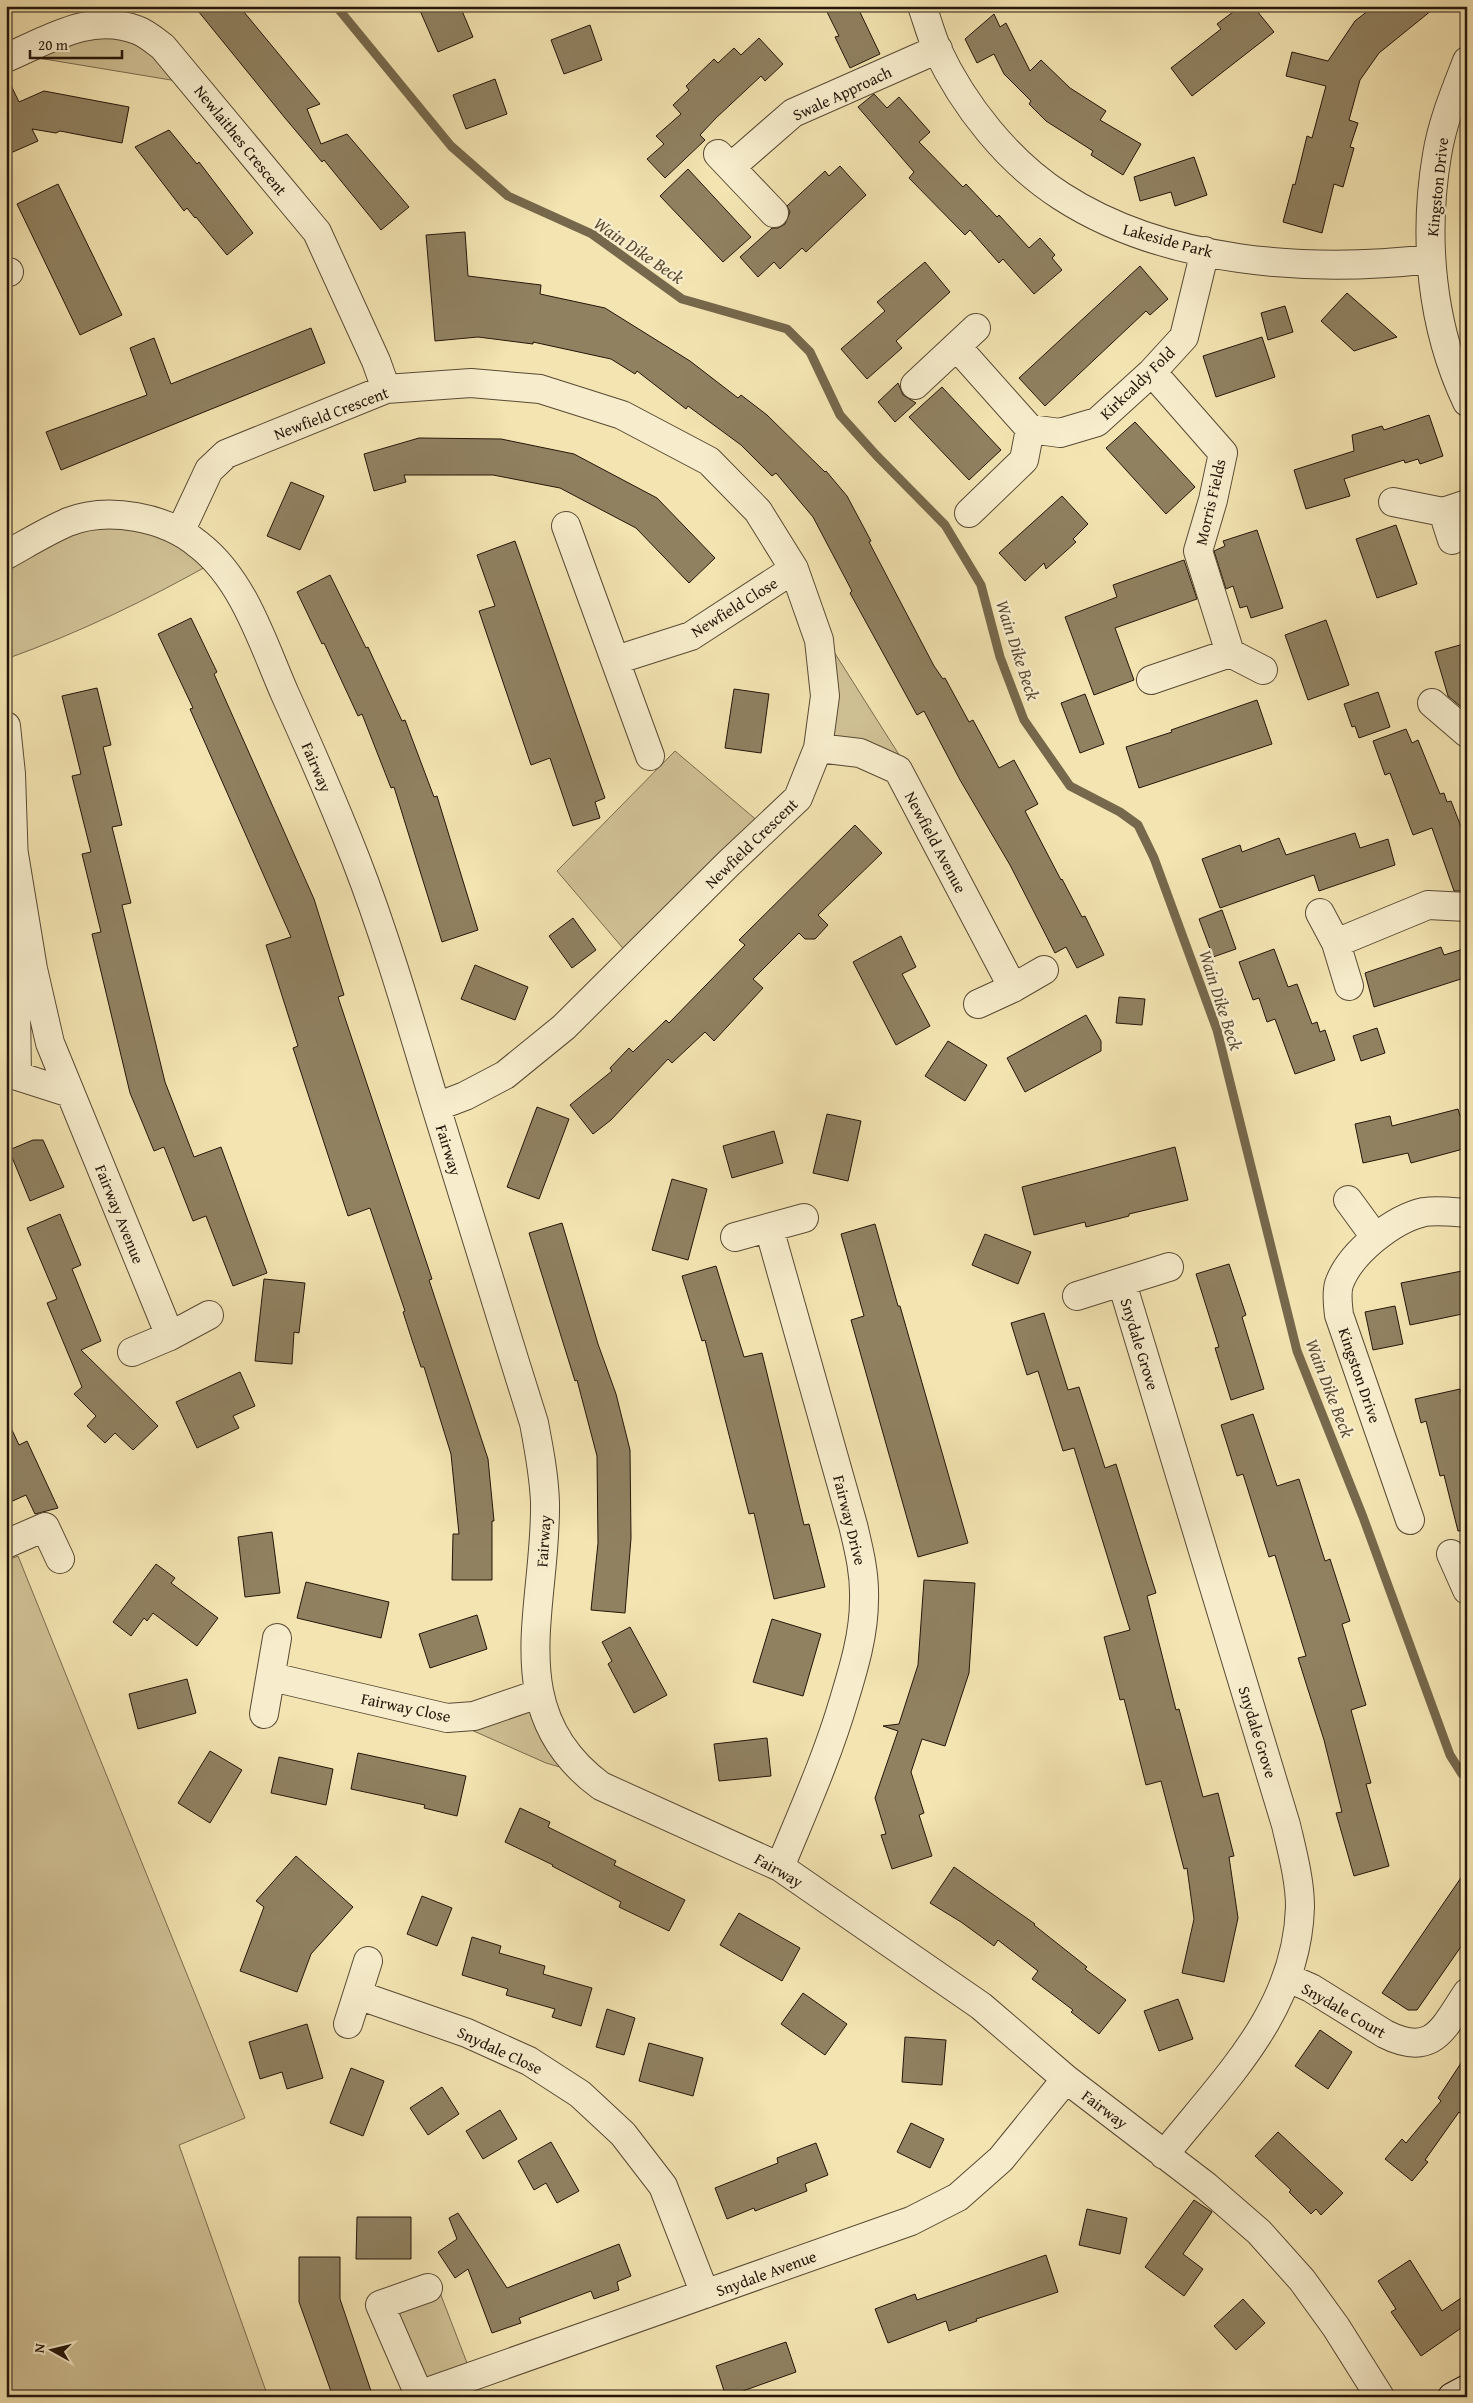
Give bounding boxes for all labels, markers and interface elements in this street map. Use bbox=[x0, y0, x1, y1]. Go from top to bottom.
scale bar bbox=[30, 28, 122, 60]
text: 20 m bbox=[38, 34, 69, 55]
street label: Swale Approach bbox=[788, 60, 896, 126]
street label: Newlaithes Crescent bbox=[189, 80, 293, 201]
street label: Kingston Drive bbox=[1420, 136, 1454, 238]
water label: Wain Dike Beck bbox=[588, 210, 690, 291]
street label: Lakeside Park bbox=[1120, 217, 1216, 264]
street label: Kirkcaldy Fold bbox=[1094, 341, 1180, 425]
street label: Newfield Crescent bbox=[270, 380, 392, 446]
street label: Morris Fields bbox=[1188, 456, 1232, 548]
street label: Newfield Close bbox=[686, 571, 782, 643]
water label: Wain Dike Beck bbox=[989, 596, 1047, 705]
street label: Fairway bbox=[296, 738, 338, 796]
street label: Newfield Avenue bbox=[899, 787, 973, 897]
street label: Newfield Crescent bbox=[699, 792, 803, 894]
water label: Wain Dike Beck bbox=[1192, 946, 1250, 1055]
street label: Fairway bbox=[430, 1121, 468, 1179]
street label: Fairway Avenue bbox=[89, 1161, 151, 1267]
street label: Snydale Grove bbox=[1115, 1295, 1165, 1393]
street label: Kingston Drive bbox=[1332, 1324, 1388, 1426]
water label: Wain Dike Beck bbox=[1299, 1334, 1362, 1442]
street label: Fairway Drive bbox=[827, 1473, 873, 1567]
street label: Fairway bbox=[529, 1514, 557, 1568]
street label: Snydale Grove bbox=[1233, 1683, 1283, 1781]
street label: Fairway Close bbox=[359, 1686, 453, 1728]
street label: Fairway bbox=[750, 1846, 808, 1894]
street label: Snydale Court bbox=[1297, 1976, 1391, 2044]
street label: Snydale Close bbox=[453, 2020, 547, 2080]
street label: Fairway bbox=[1077, 2084, 1133, 2134]
street label: Snydale Avenue bbox=[712, 2244, 820, 2302]
north arrow bbox=[28, 2326, 78, 2376]
text: N bbox=[29, 2342, 50, 2354]

